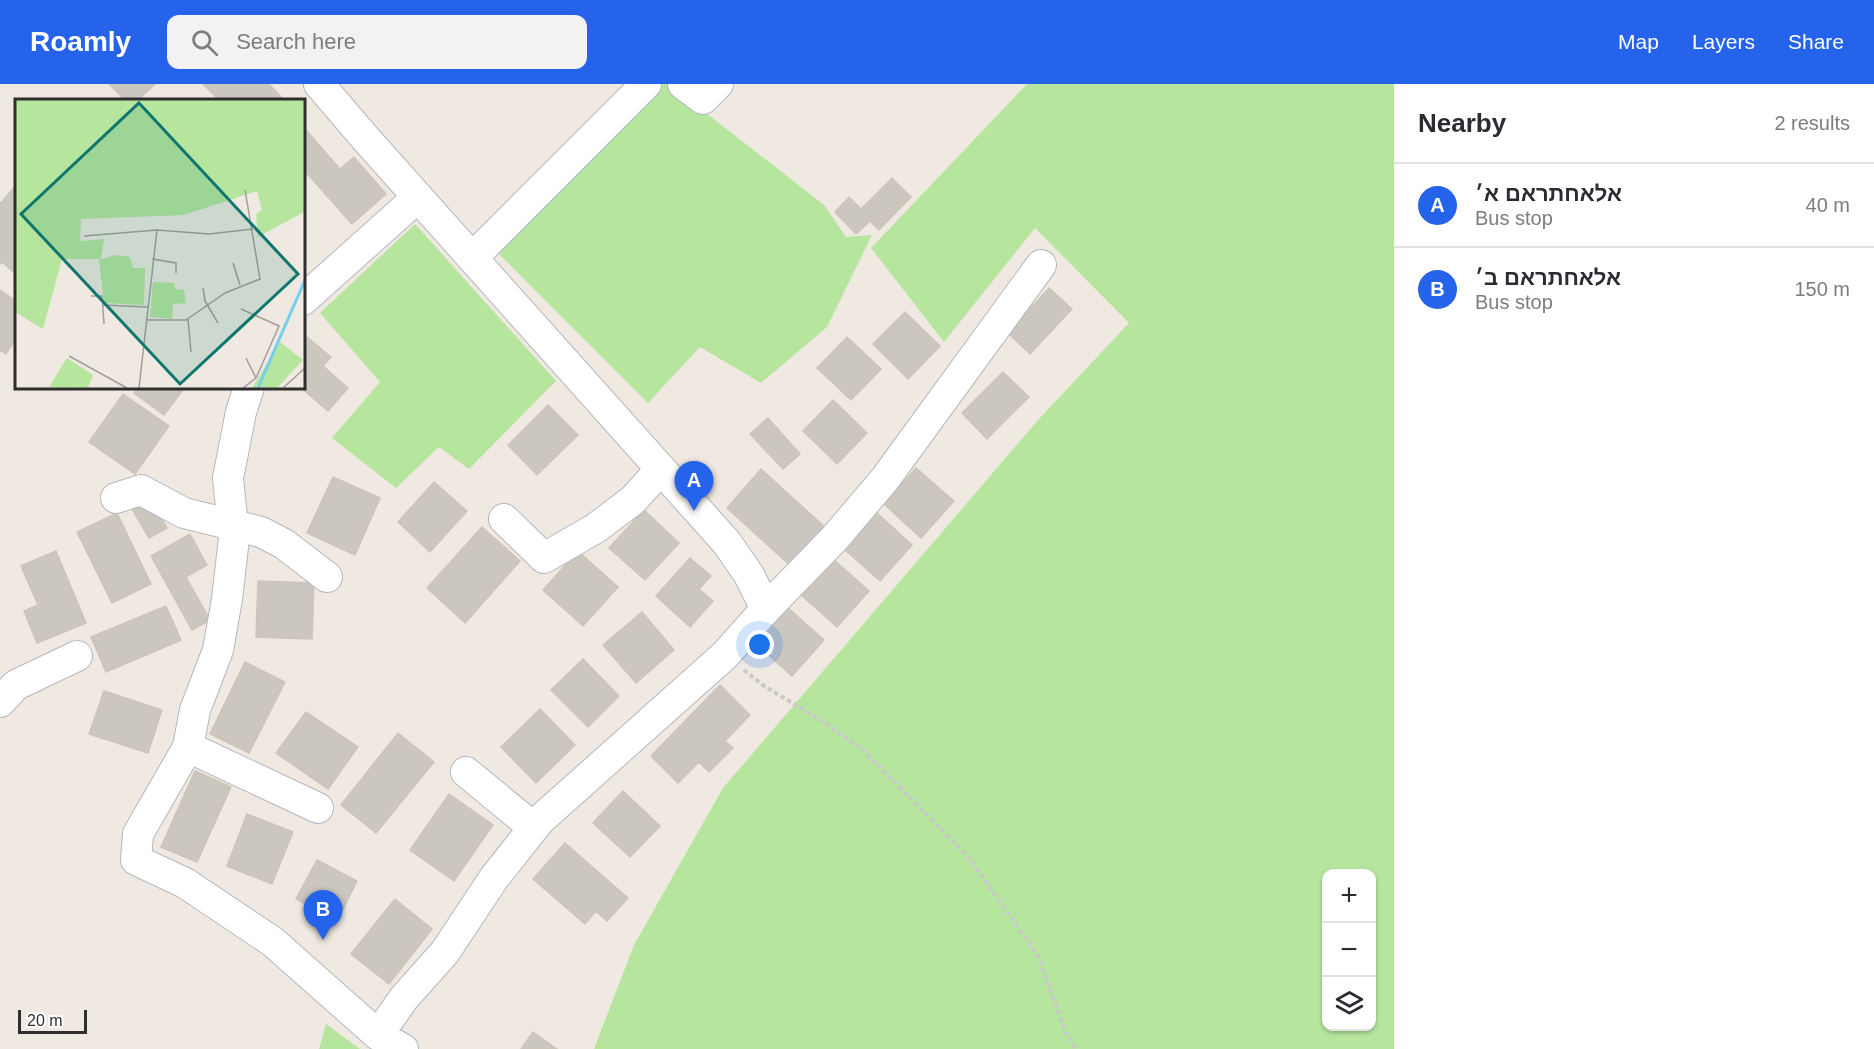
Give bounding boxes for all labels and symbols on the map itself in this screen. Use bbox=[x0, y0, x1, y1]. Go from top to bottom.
inset map bbox=[15, 99, 304, 388]
pin: A bbox=[674, 462, 714, 511]
your location bbox=[745, 630, 774, 659]
pin: B bbox=[304, 890, 342, 940]
scale bar bbox=[18, 1007, 87, 1034]

